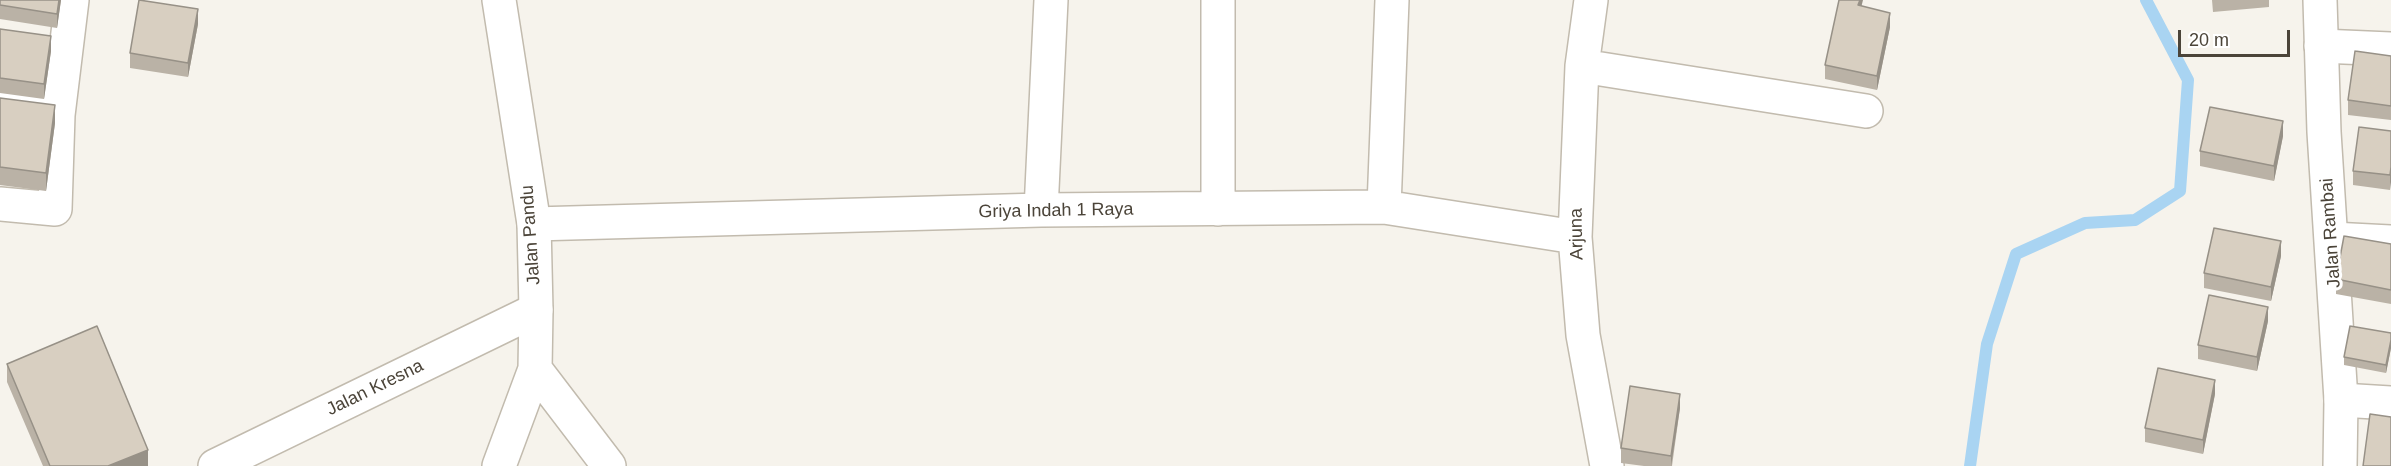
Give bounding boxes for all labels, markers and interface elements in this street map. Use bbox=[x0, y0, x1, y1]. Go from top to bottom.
scale bar bbox=[2181, 18, 2294, 56]
text: 20 m bbox=[2189, 30, 2229, 50]
street label: Jalan Rambai bbox=[2316, 177, 2346, 289]
street label: Jalan Pandu bbox=[517, 184, 545, 286]
street label: Griya Indah 1 Raya bbox=[978, 199, 1134, 223]
street label: Arjuna bbox=[1566, 208, 1588, 260]
street label: Jalan Kresna bbox=[323, 355, 427, 421]

